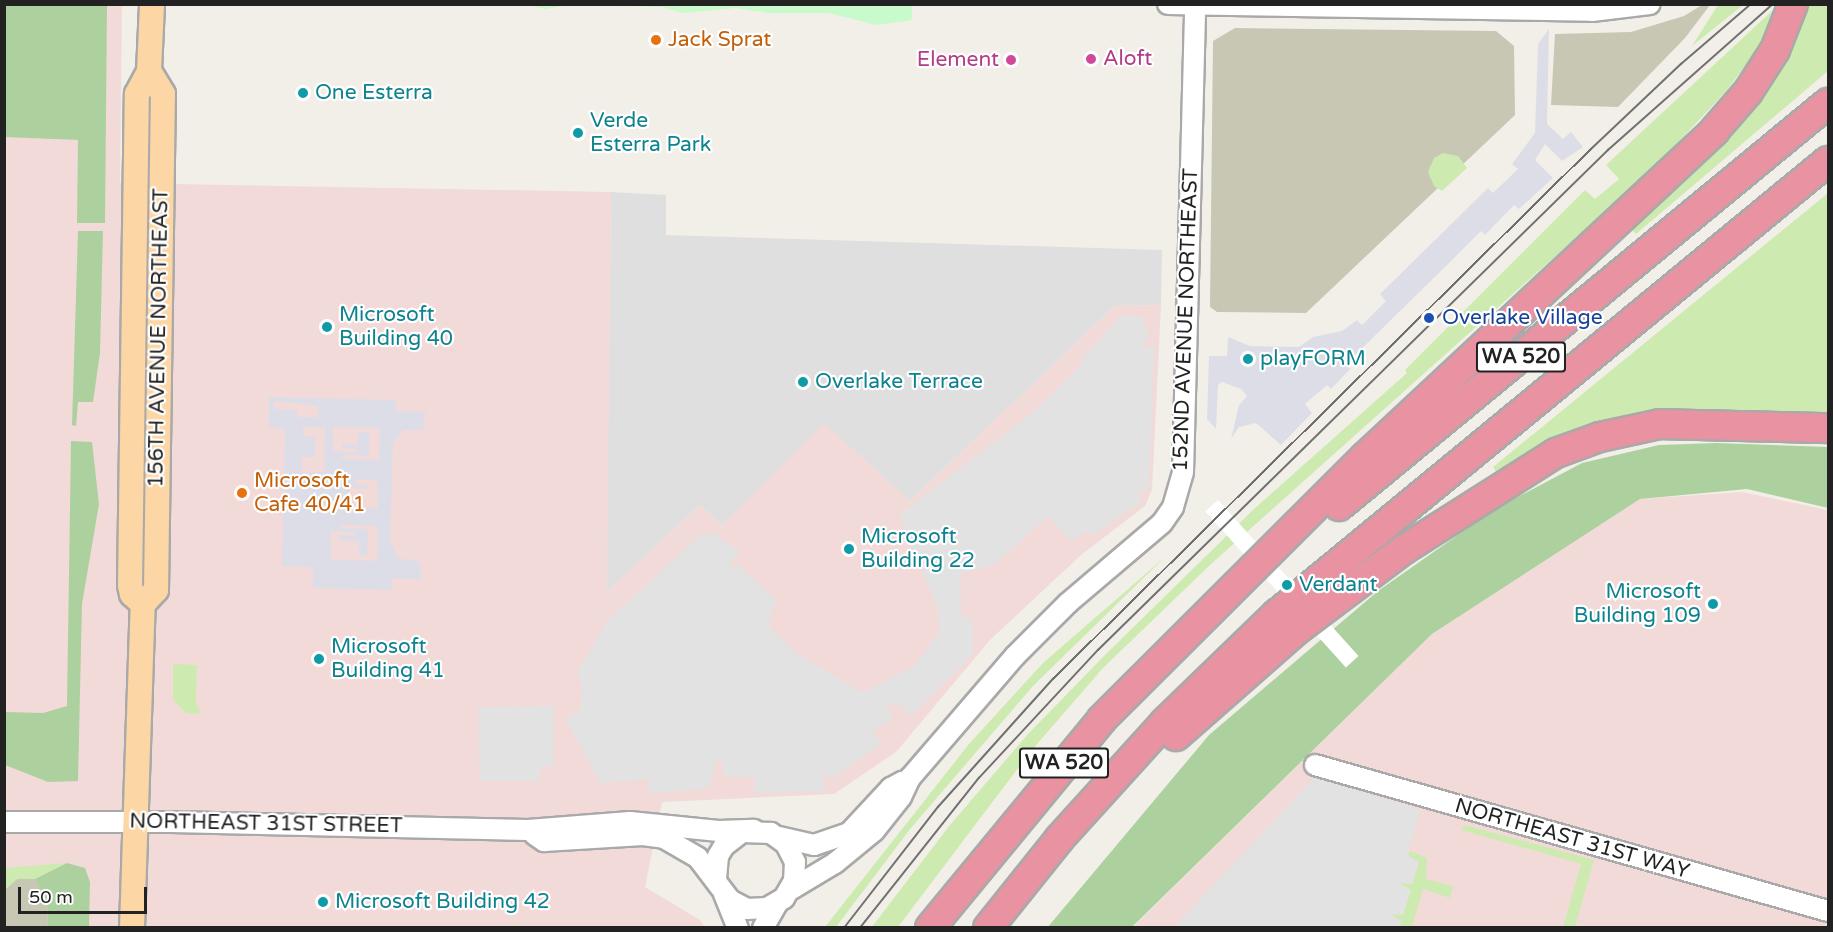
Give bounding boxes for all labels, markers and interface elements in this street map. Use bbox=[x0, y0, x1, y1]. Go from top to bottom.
place label: Jack Sprat bbox=[668, 27, 771, 53]
marker: Jack Sprat bbox=[649, 33, 663, 47]
place label: Aloft bbox=[1103, 46, 1152, 72]
place label: Element bbox=[917, 47, 999, 73]
marker: Aloft bbox=[1084, 52, 1098, 66]
marker: Element bbox=[1004, 53, 1018, 67]
place label: One Esterra bbox=[315, 80, 433, 106]
marker: One Esterra bbox=[296, 86, 310, 100]
place label: Verde Esterra Park bbox=[590, 108, 711, 158]
marker: Verde Esterra Park bbox=[571, 126, 585, 140]
street label: 152ND AVENUE NORTHEAST bbox=[1168, 168, 1204, 472]
street label: 156TH AVENUE NORTHEAST bbox=[144, 188, 174, 488]
place label: Microsoft Building 40 bbox=[339, 302, 453, 352]
place label: Overlake Village bbox=[1442, 305, 1603, 331]
marker: Overlake Village bbox=[1420, 309, 1438, 327]
marker: Microsoft Building 40 bbox=[320, 320, 334, 334]
road number: WA 520 bbox=[1474, 340, 1568, 374]
place label: playFORM bbox=[1260, 346, 1366, 372]
marker: playFORM bbox=[1241, 352, 1255, 366]
place label: Overlake Terrace bbox=[815, 369, 983, 395]
marker: Overlake Terrace bbox=[796, 375, 810, 389]
place label: Microsoft Cafe 40/41 bbox=[254, 468, 366, 518]
marker: Microsoft Cafe 40/41 bbox=[235, 486, 249, 500]
place label: Microsoft Building 22 bbox=[861, 524, 975, 574]
marker: Microsoft Building 22 bbox=[842, 542, 856, 556]
place label: Verdant bbox=[1299, 572, 1378, 598]
marker: Verdant bbox=[1280, 578, 1294, 592]
place label: Microsoft Building 109 bbox=[1574, 579, 1701, 629]
marker: Microsoft Building 109 bbox=[1706, 597, 1720, 611]
place label: Microsoft Building 41 bbox=[331, 634, 445, 684]
marker: Microsoft Building 41 bbox=[312, 652, 326, 666]
road number: WA 520 bbox=[1018, 746, 1110, 780]
street label: NORTHEAST 31ST WAY bbox=[1452, 793, 1692, 885]
street label: NORTHEAST 31ST STREET bbox=[129, 809, 403, 839]
scale bar bbox=[21, 875, 150, 913]
text: 50 m bbox=[29, 886, 73, 908]
place label: Microsoft Building 42 bbox=[335, 889, 550, 915]
marker: Microsoft Building 42 bbox=[316, 895, 330, 909]

